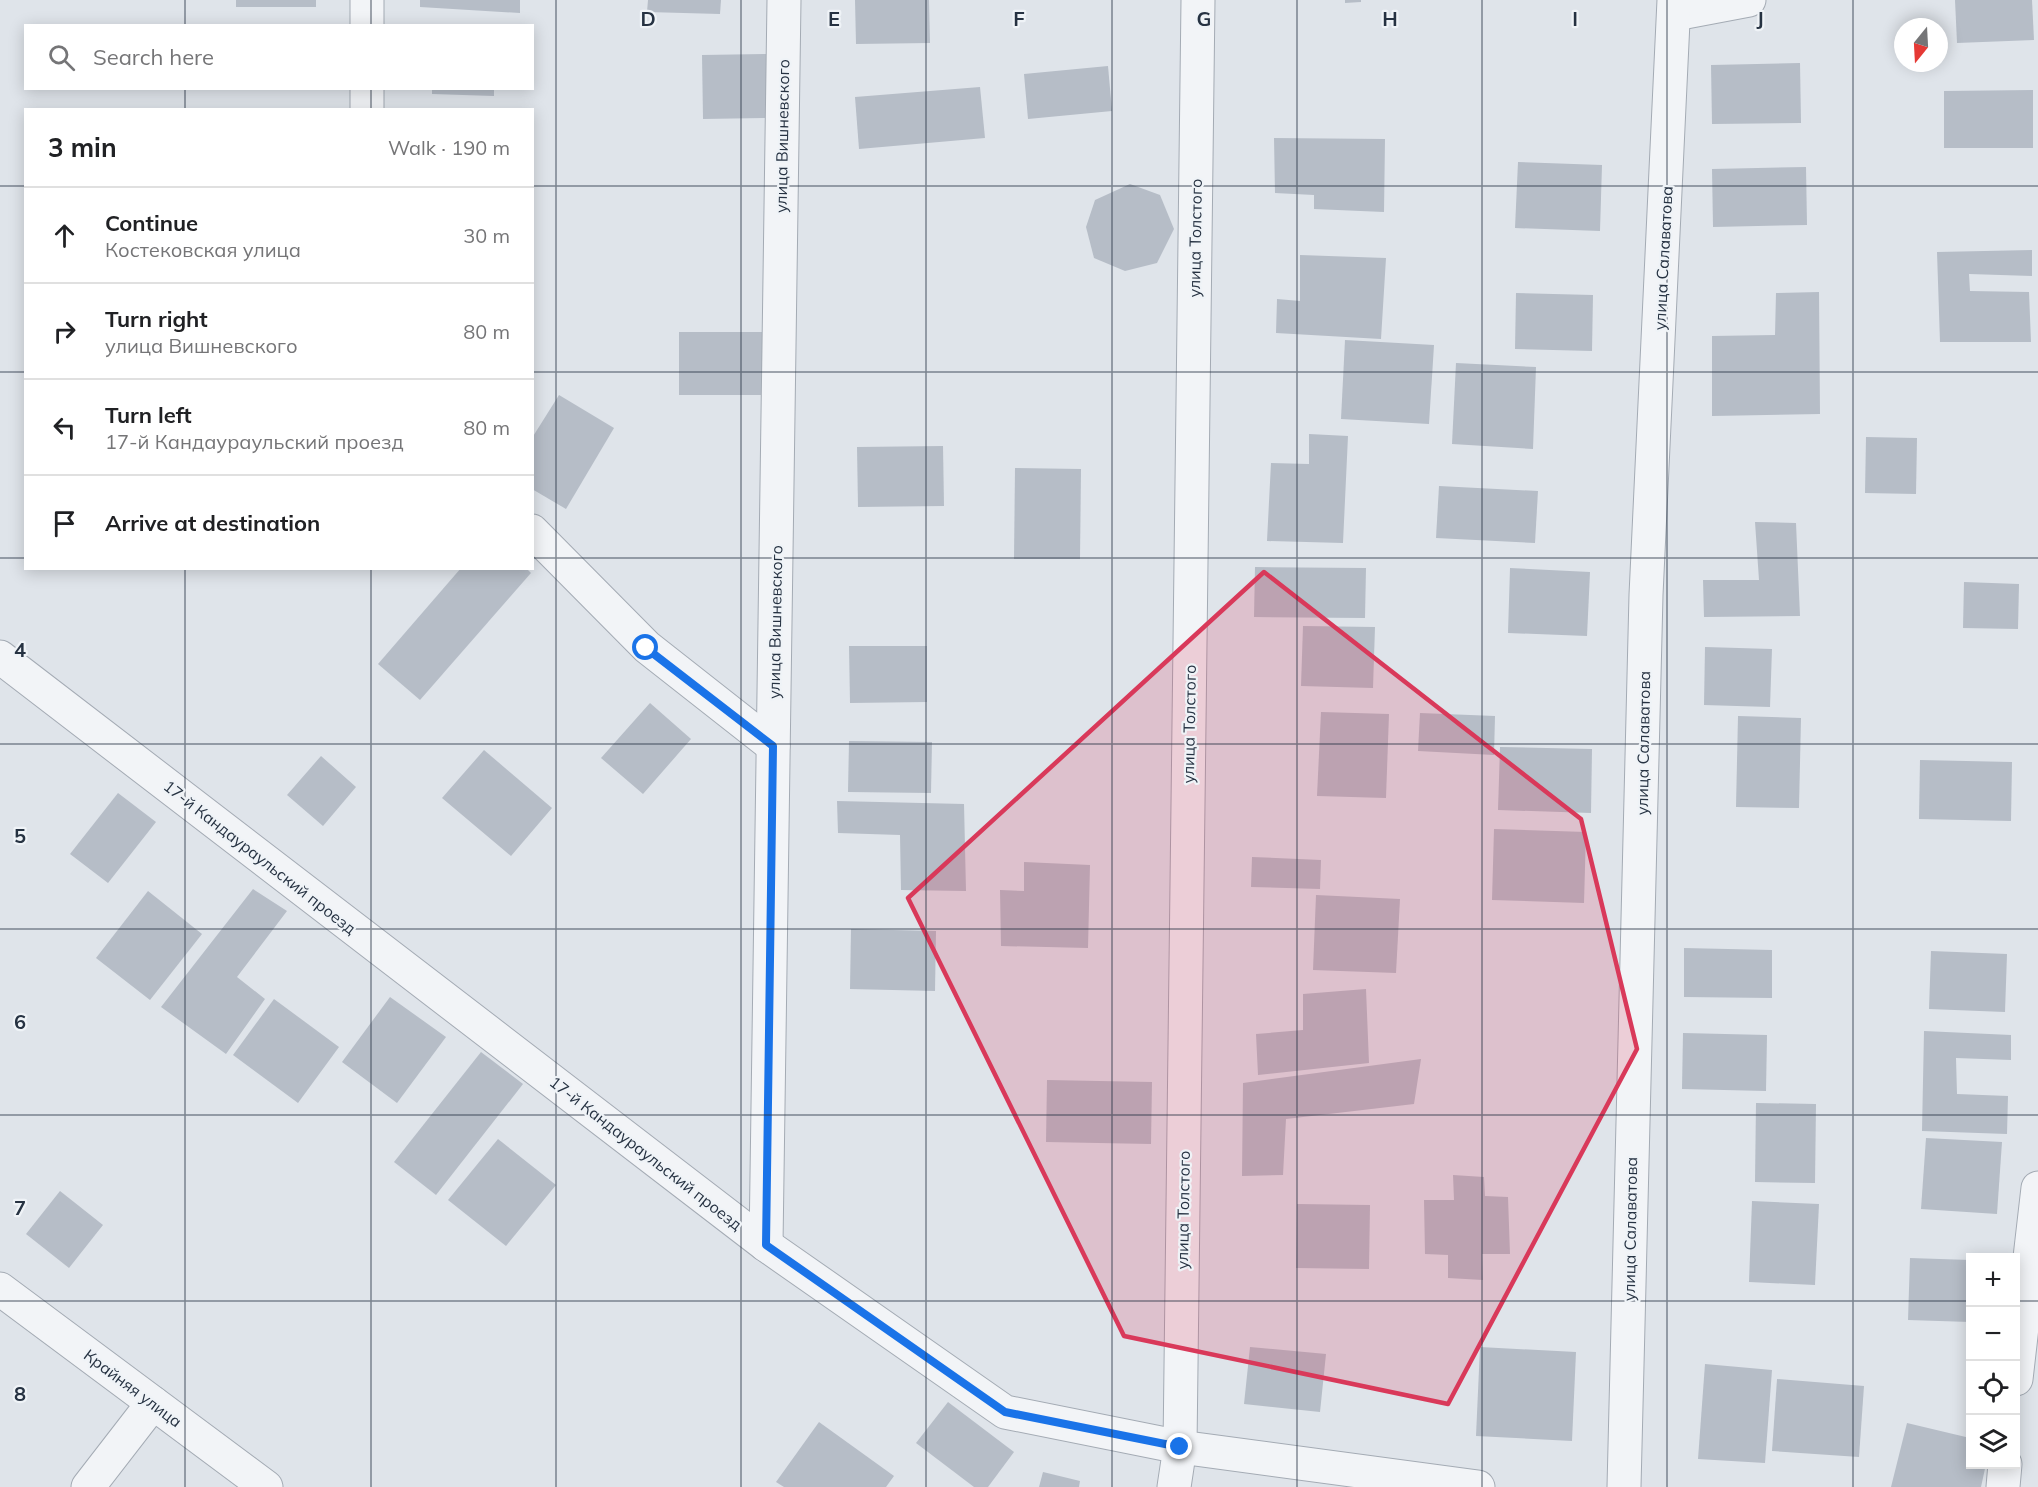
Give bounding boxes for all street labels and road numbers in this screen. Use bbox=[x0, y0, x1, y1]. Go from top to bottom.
street label: улица Вишневского bbox=[771, 59, 793, 213]
street label: улица Толстого bbox=[1184, 178, 1206, 298]
street label: улица Салаватова bbox=[1649, 185, 1677, 331]
street label: улица Вишневского bbox=[764, 545, 786, 699]
street label: улица Толстого bbox=[1178, 664, 1200, 784]
street label: улица Салаватова bbox=[1632, 671, 1654, 815]
street label: 17-й Кандаураульский проезд bbox=[160, 776, 361, 939]
street label: 17-й Кандаураульский проезд bbox=[546, 1072, 747, 1235]
street label: улица Толстого bbox=[1172, 1150, 1194, 1270]
street label: улица Салаватова bbox=[1619, 1157, 1641, 1301]
street label: Крайняя улица bbox=[80, 1345, 186, 1431]

